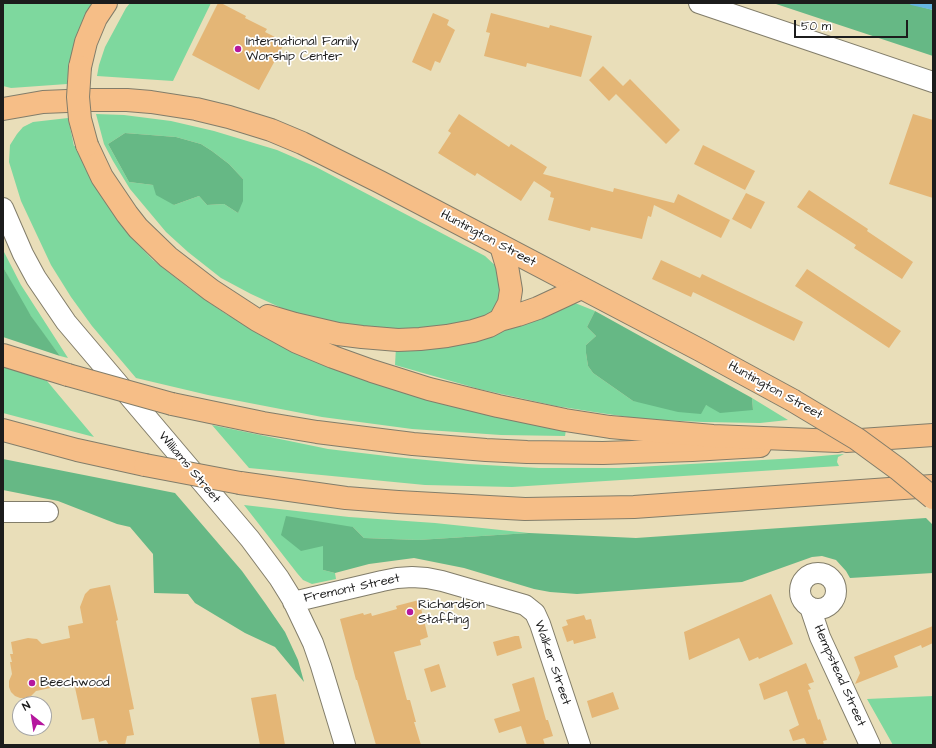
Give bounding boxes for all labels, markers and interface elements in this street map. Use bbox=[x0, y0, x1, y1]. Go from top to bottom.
scale bar bbox=[796, 12, 910, 38]
text: 50 m bbox=[801, 18, 831, 35]
place label: International Family Worship Center bbox=[246, 34, 359, 65]
marker: International Family Worship Center bbox=[233, 44, 243, 54]
street label: Huntington Street bbox=[438, 207, 538, 271]
street label: Huntington Street bbox=[725, 359, 825, 423]
street label: Williams Street bbox=[154, 429, 224, 507]
street label: Fremont Street bbox=[303, 571, 401, 607]
place label: Richardson Staffing bbox=[418, 597, 485, 628]
marker: Richardson Staffing bbox=[405, 607, 415, 617]
street label: Walker Street bbox=[530, 619, 574, 707]
street label: Hempstead Street bbox=[810, 623, 868, 729]
place label: Beechwood bbox=[40, 675, 110, 691]
marker: Beechwood bbox=[27, 678, 37, 688]
north arrow bbox=[12, 696, 52, 736]
text: N bbox=[20, 698, 33, 714]

